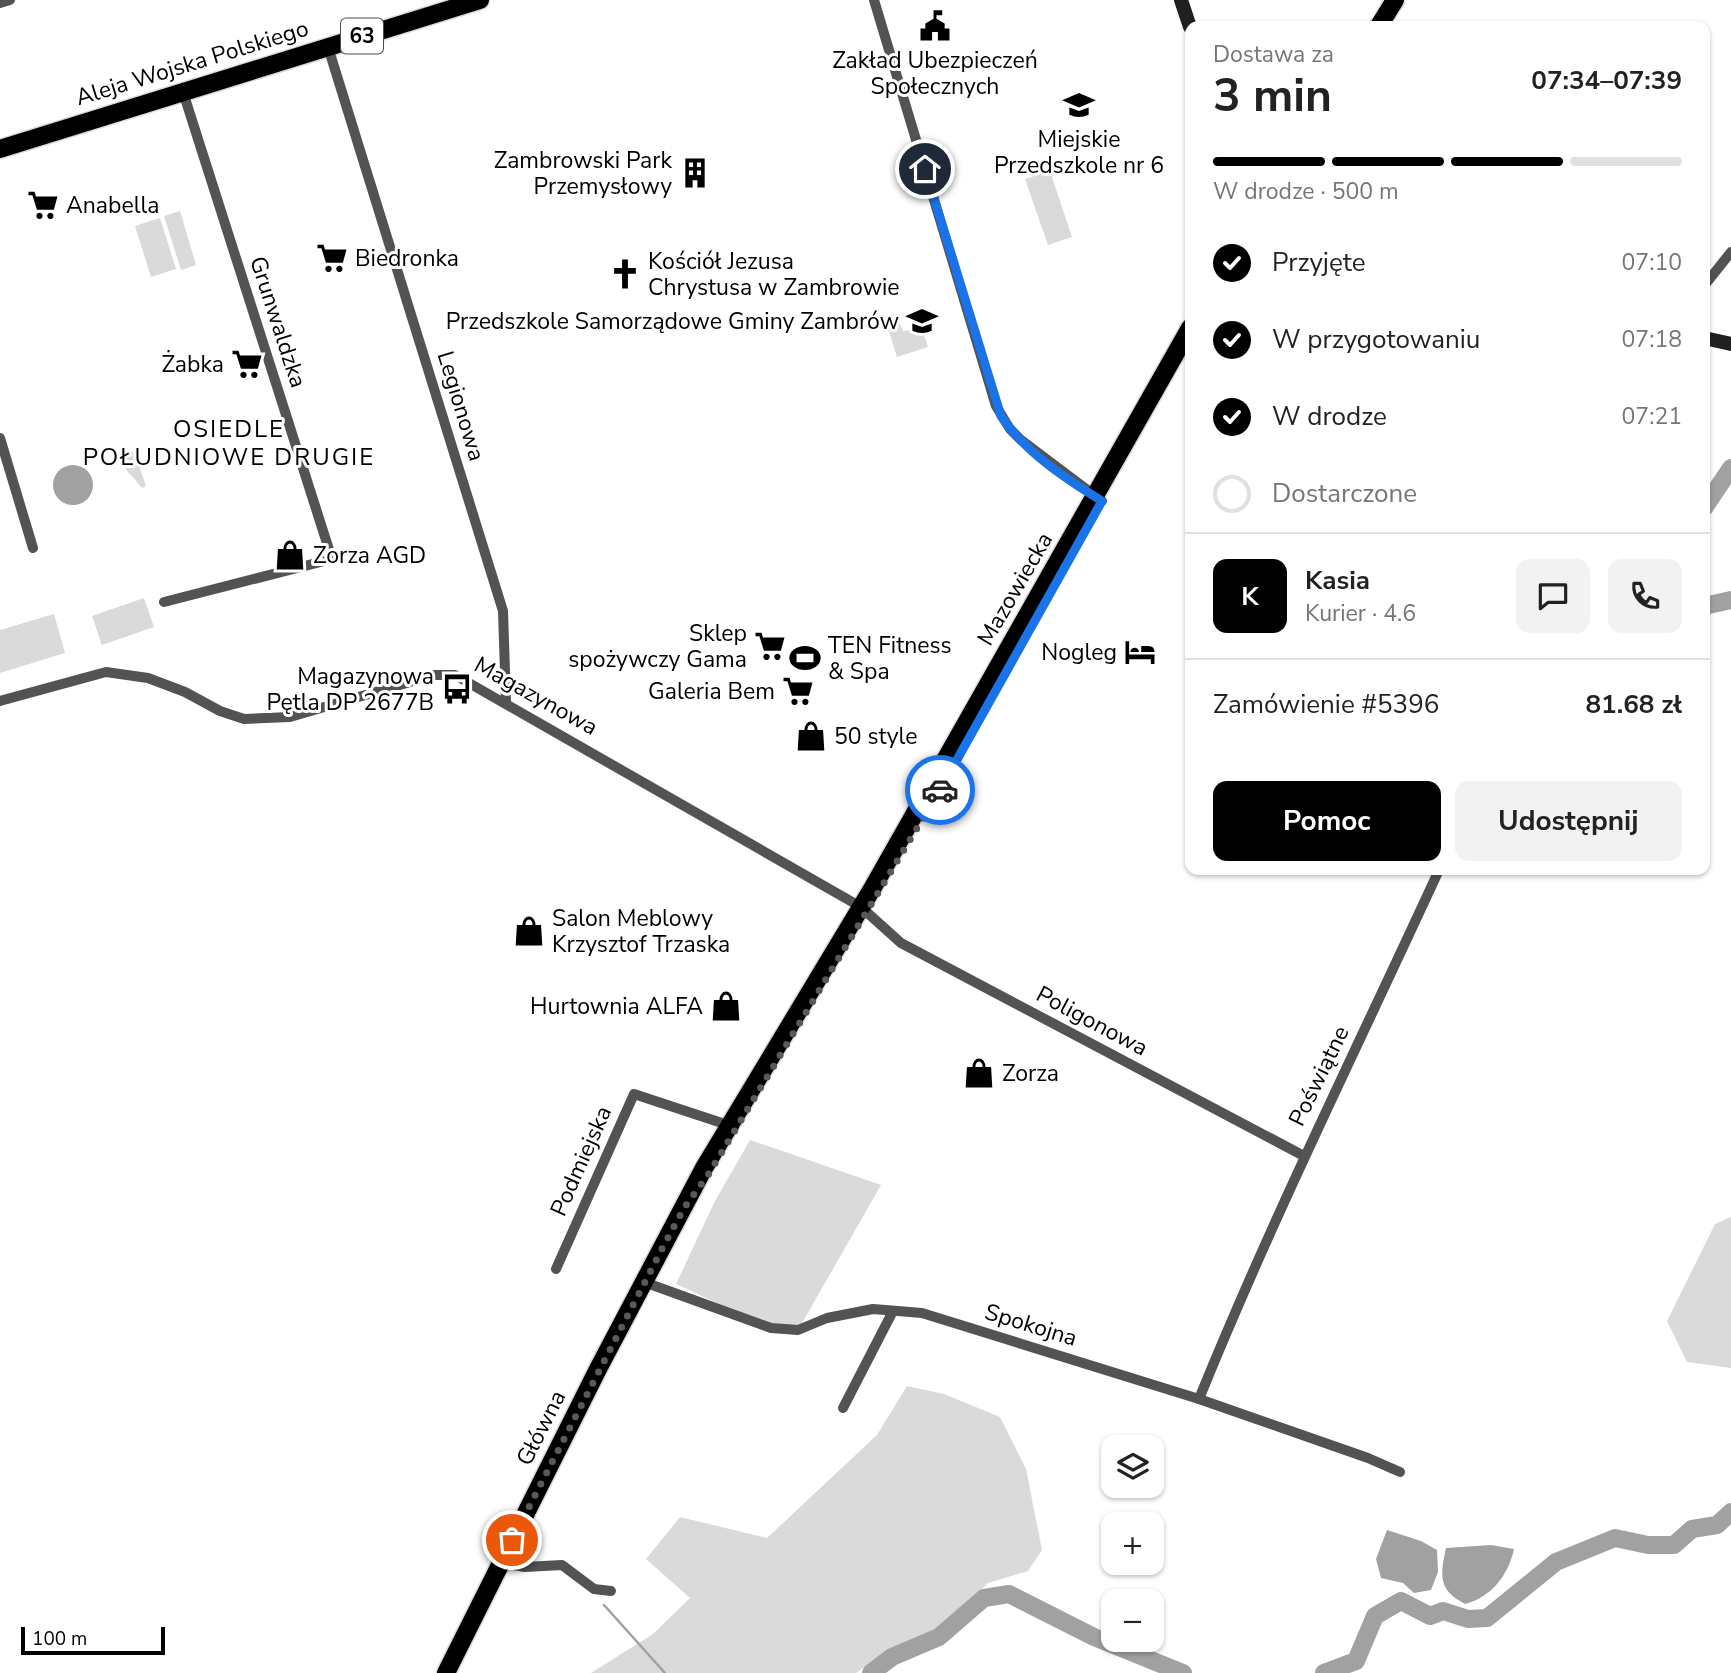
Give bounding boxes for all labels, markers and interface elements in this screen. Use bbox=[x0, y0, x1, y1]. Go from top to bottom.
public building icon: Zakład Ubezpieczeń Społecznych bbox=[918, 9, 952, 43]
street label: Aleja Wojska Polskiego bbox=[72, 13, 312, 113]
road number: 63 bbox=[341, 19, 383, 54]
text: Dostawa za bbox=[1213, 39, 1334, 70]
place label: Zakład Ubezpieczeń Społecznych bbox=[832, 45, 1038, 102]
text: 07:34–07:39 bbox=[1531, 63, 1682, 98]
text: 3 min bbox=[1213, 64, 1332, 127]
school or university icon: Miejskie Przedszkole nr 6 bbox=[1062, 88, 1096, 122]
place label: Miejskie Przedszkole nr 6 bbox=[994, 124, 1164, 181]
pin bbox=[895, 139, 955, 199]
place label: Zambrowski Park Przemysłowy bbox=[494, 145, 672, 202]
icon: home bbox=[906, 150, 944, 188]
building icon: Zambrowski Park Przemysłowy bbox=[678, 156, 712, 190]
text: W drodze · 500 m bbox=[1213, 176, 1399, 207]
supermarket icon: Anabella bbox=[26, 188, 60, 222]
place label: Anabella bbox=[66, 190, 159, 221]
supermarket icon: Biedronka bbox=[315, 241, 349, 275]
place label: Biedronka bbox=[355, 243, 459, 274]
icon: check bbox=[1213, 244, 1251, 282]
text: Przyjęte bbox=[1272, 245, 1366, 280]
place label: Kościół Jezusa Chrystusa w Zambrowie bbox=[648, 246, 900, 303]
text: 07:10 bbox=[1622, 247, 1682, 278]
street label: Grunwaldzka bbox=[242, 252, 314, 392]
church icon: Kościół Jezusa Chrystusa w Zambrowie bbox=[608, 257, 642, 291]
school or university icon: Przedszkole Samorządowe Gminy Zambrów bbox=[905, 304, 939, 338]
place label: Przedszkole Samorządowe Gminy Zambrów bbox=[446, 306, 899, 337]
icon: check bbox=[1213, 321, 1251, 359]
text: W przygotowaniu bbox=[1272, 322, 1480, 357]
text: 07:18 bbox=[1622, 324, 1682, 355]
supermarket icon: Żabka bbox=[230, 347, 264, 381]
street label: Legionowa bbox=[430, 347, 492, 465]
place label: Żabka bbox=[162, 349, 224, 380]
icon: check bbox=[1213, 398, 1251, 436]
text: W drodze bbox=[1272, 399, 1387, 434]
text: 07:21 bbox=[1622, 401, 1682, 432]
district label: OSIEDLE POŁUDNIOWE DRUGIE bbox=[83, 413, 375, 473]
text: Dostarczone bbox=[1272, 476, 1417, 511]
street label: Mazowiecka bbox=[970, 527, 1060, 651]
shop icon: Zorza AGD bbox=[273, 538, 307, 572]
place label: Zorza AGD bbox=[313, 540, 426, 571]
button: chat bbox=[1516, 559, 1590, 633]
button: phone bbox=[1608, 559, 1682, 633]
text: Kasia bbox=[1305, 563, 1370, 598]
text: K bbox=[1241, 579, 1259, 614]
text: Kurier · 4.6 bbox=[1305, 598, 1416, 629]
place label: Sklep spożywczy Gama bbox=[568, 618, 747, 675]
supermarket icon: Sklep spożywczy Gama bbox=[753, 629, 787, 663]
place label: TEN Fitness & Spa bbox=[828, 630, 952, 687]
hotel icon: Nogleg bbox=[1123, 635, 1157, 669]
place label: Nogleg bbox=[1041, 637, 1117, 668]
sports icon: TEN Fitness & Spa bbox=[788, 641, 822, 675]
street label: Magazynowa bbox=[469, 649, 603, 743]
place label: Magazynowa Pętla DP 2677B bbox=[266, 661, 434, 718]
bus stop icon: Magazynowa Pętla DP 2677B bbox=[440, 672, 474, 706]
supermarket icon: Galeria Bem bbox=[781, 674, 815, 708]
place label: Galeria Bem bbox=[648, 676, 775, 707]
text: Zamówienie #5396 bbox=[1213, 687, 1439, 722]
text: 81.68 zł bbox=[1586, 687, 1682, 722]
shop icon: 50 style bbox=[794, 719, 828, 753]
place label: 50 style bbox=[834, 721, 917, 752]
courier bbox=[905, 755, 975, 825]
icon: car bbox=[921, 771, 959, 809]
button: Pomoc bbox=[1213, 781, 1441, 861]
button: Udostępnij bbox=[1455, 781, 1682, 861]
place label: Salon Meblowy Krzysztof Trzaska bbox=[552, 903, 730, 960]
shop icon: Salon Meblowy Krzysztof Trzaska bbox=[512, 914, 546, 948]
street label: Poligonowa bbox=[1031, 979, 1153, 1063]
shop icon: Hurtownia ALFA bbox=[709, 989, 743, 1023]
place label: Hurtownia ALFA bbox=[530, 991, 703, 1022]
street label: Poświątne bbox=[1281, 1021, 1357, 1131]
shop icon: Zorza bbox=[962, 1056, 996, 1090]
place label: Zorza bbox=[1002, 1058, 1059, 1089]
street label: Podmiejska bbox=[543, 1101, 619, 1221]
street label: Spokojna bbox=[981, 1296, 1081, 1354]
street label: Główna bbox=[509, 1385, 573, 1471]
map controls bbox=[1101, 1435, 1164, 1652]
button: layers bbox=[1101, 1435, 1164, 1498]
pin bbox=[482, 1510, 542, 1570]
button: + bbox=[1101, 1512, 1164, 1575]
icon: bag bbox=[493, 1521, 531, 1559]
button: − bbox=[1101, 1589, 1164, 1652]
scale bar bbox=[21, 1624, 164, 1656]
text: 100 m bbox=[32, 1626, 87, 1652]

